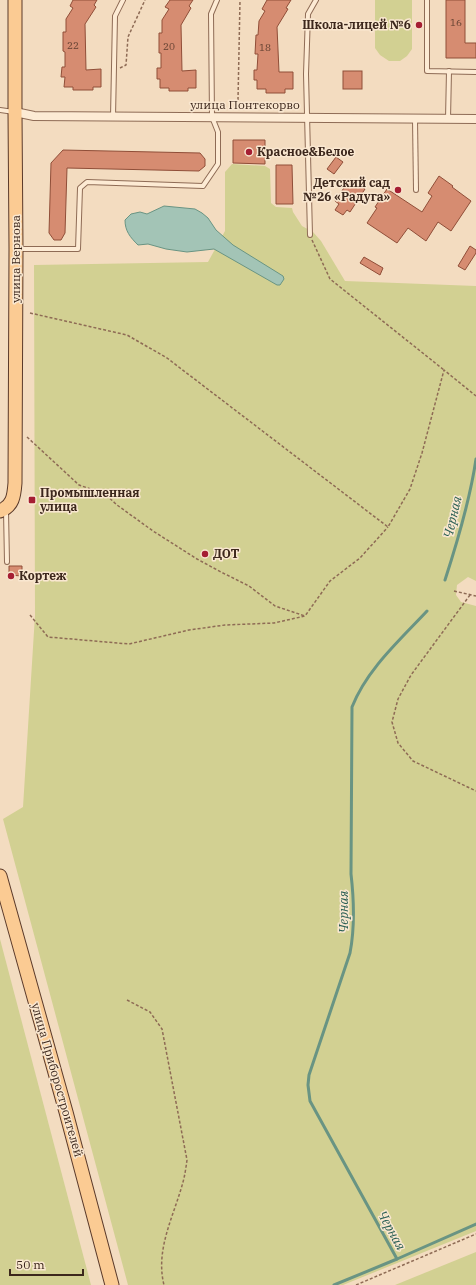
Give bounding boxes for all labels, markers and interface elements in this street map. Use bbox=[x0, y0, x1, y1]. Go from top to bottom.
house number: 16 bbox=[450, 16, 462, 29]
place label: Школа-лицей №6 bbox=[302, 17, 411, 32]
marker: Школа-лицей №6 bbox=[414, 20, 424, 30]
house number: 22 bbox=[67, 39, 79, 52]
house number: 20 bbox=[163, 40, 175, 53]
house number: 18 bbox=[259, 41, 271, 54]
street label: улица Понтекорво bbox=[190, 97, 300, 112]
place label: Красное&Белое bbox=[257, 144, 355, 159]
marker: Красное&Белое bbox=[244, 147, 254, 157]
place label: Детский сад №26 «Радуга» bbox=[303, 175, 390, 204]
marker: Детский сад №26 «Радуга» bbox=[393, 185, 403, 195]
street label: улица Вернова bbox=[8, 214, 23, 303]
place label: Промышленная улица bbox=[39, 485, 140, 514]
water label: Черная bbox=[439, 494, 466, 540]
marker: Промышленная улица bbox=[27, 495, 37, 505]
place label: ДОТ bbox=[213, 546, 240, 561]
marker: ДОТ bbox=[200, 549, 210, 559]
place label: Кортеж bbox=[19, 568, 67, 583]
marker: Кортеж bbox=[6, 571, 16, 581]
water label: Черная bbox=[335, 890, 352, 933]
street label: улица Приборостроителей bbox=[28, 1001, 87, 1159]
water label: Черная bbox=[374, 1207, 409, 1253]
scale bar bbox=[10, 1251, 83, 1277]
text: 50 m bbox=[16, 1257, 45, 1272]

